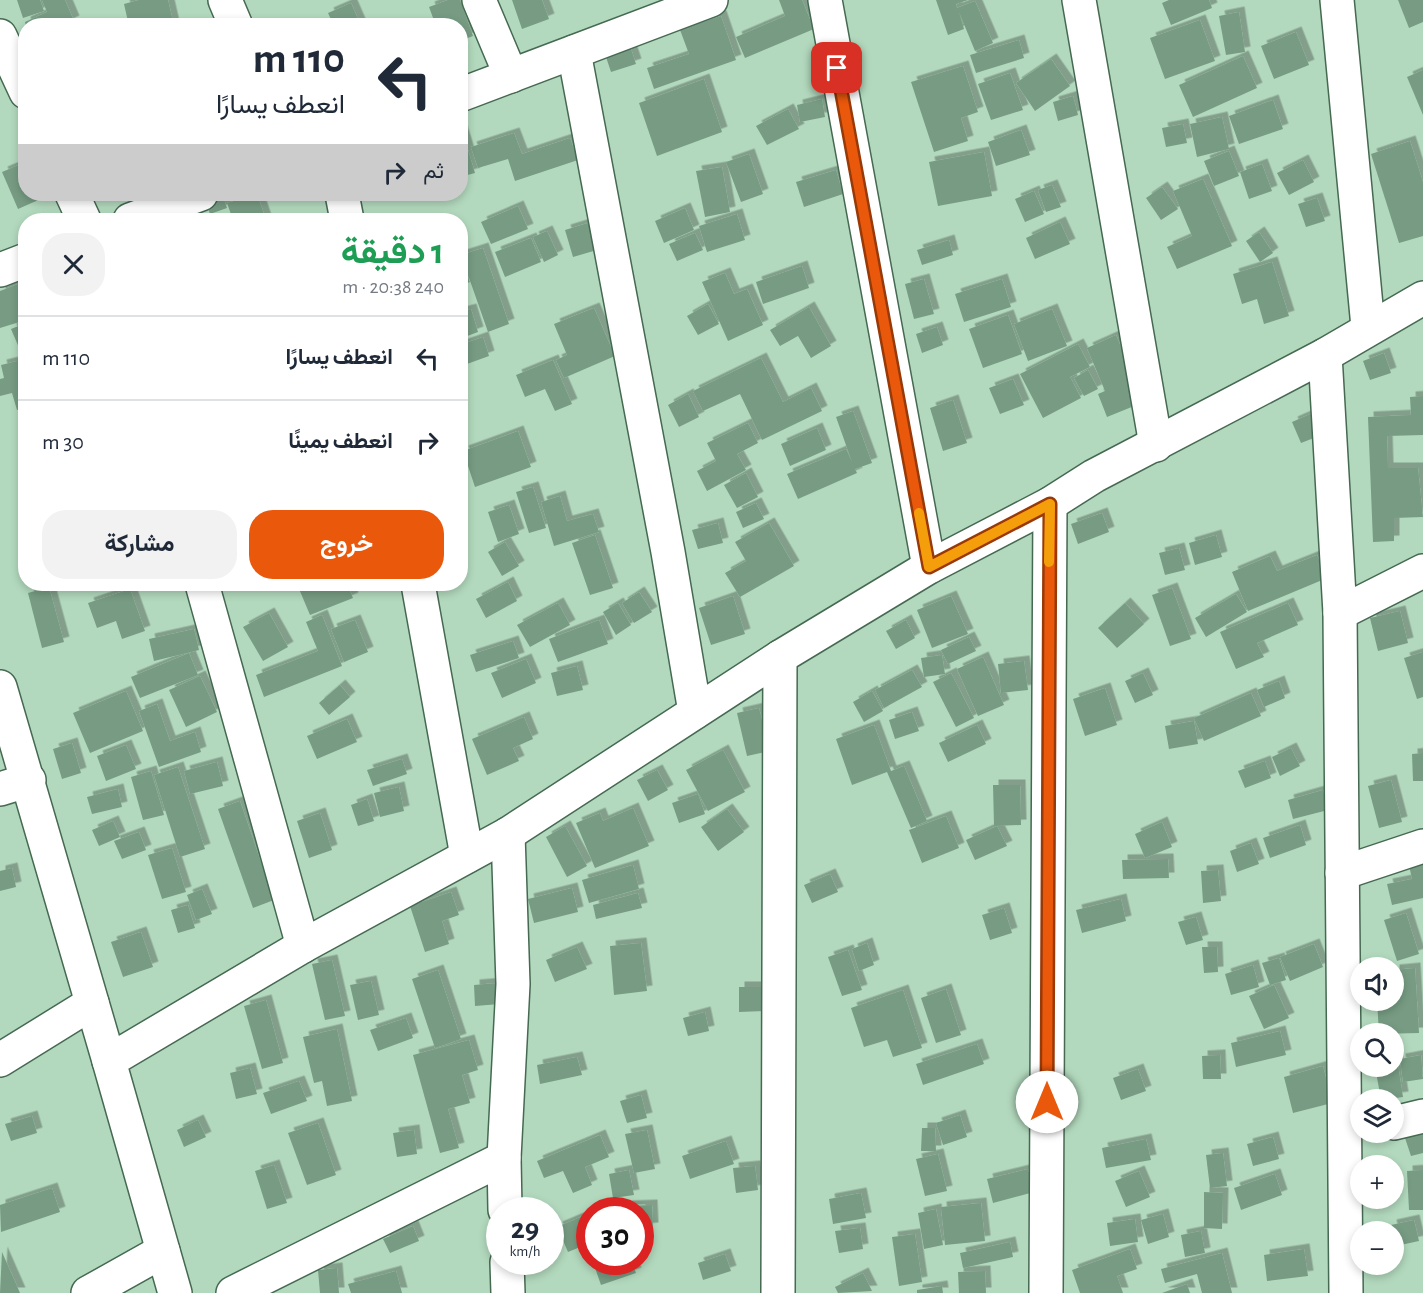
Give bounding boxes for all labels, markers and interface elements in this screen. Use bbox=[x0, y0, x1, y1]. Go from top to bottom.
text: 110 m bbox=[253, 38, 345, 80]
icon: left bbox=[366, 42, 444, 120]
pin bbox=[811, 42, 862, 93]
icon: arrive bbox=[820, 51, 853, 84]
text: انعطف يسارًا bbox=[216, 91, 345, 118]
icon: right bbox=[378, 156, 411, 189]
text: ثم bbox=[423, 160, 444, 182]
button: close bbox=[42, 233, 105, 296]
text: 1 دقيقة bbox=[341, 234, 444, 270]
text: 240 m · 20:38 bbox=[342, 277, 444, 297]
icon: left bbox=[411, 342, 444, 375]
text: انعطف يسارًا bbox=[286, 346, 393, 368]
text: 110 m bbox=[42, 347, 90, 369]
icon: right bbox=[411, 426, 444, 459]
text: انعطف يمينًا bbox=[288, 430, 393, 452]
text: 30 m bbox=[42, 431, 84, 453]
button: مشاركة bbox=[42, 510, 237, 579]
button: خروج bbox=[249, 510, 444, 579]
map controls bbox=[1350, 957, 1404, 1275]
button: sound bbox=[1350, 957, 1404, 1011]
button: search bbox=[1350, 1023, 1404, 1077]
position arrow bbox=[1015, 1070, 1079, 1134]
button: layers bbox=[1350, 1089, 1404, 1143]
button: + bbox=[1350, 1155, 1404, 1209]
speed limit sign: 30 bbox=[576, 1197, 654, 1275]
text: 29 bbox=[511, 1214, 539, 1244]
button: − bbox=[1350, 1221, 1404, 1275]
text: km/h bbox=[510, 1244, 540, 1259]

